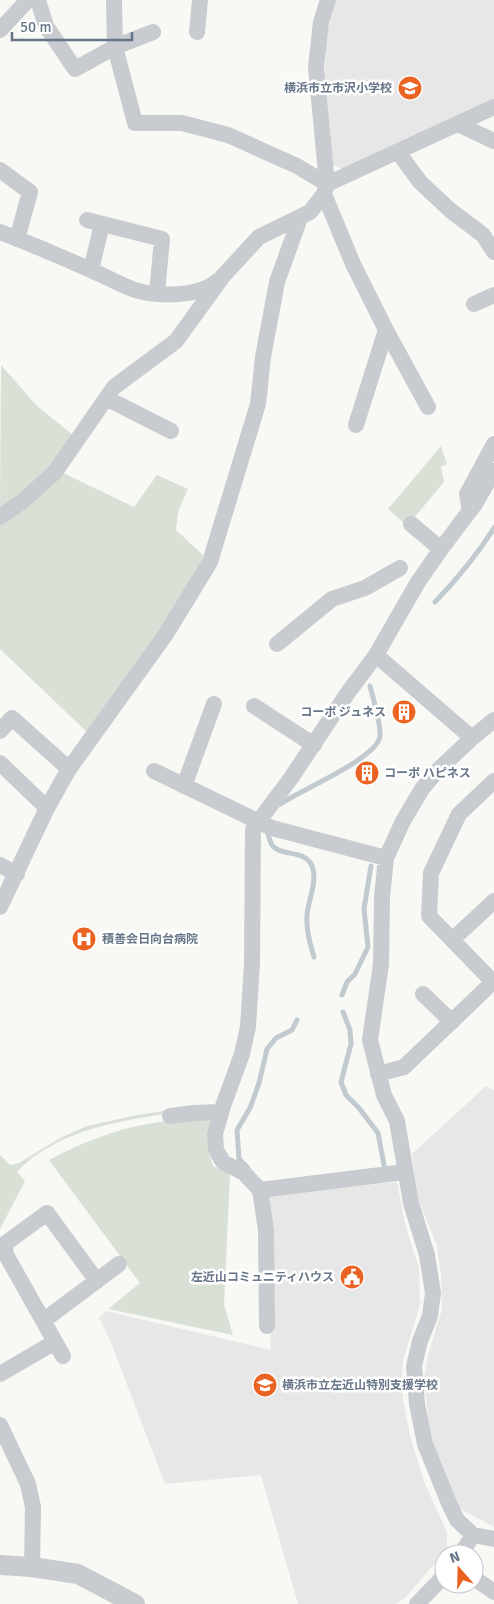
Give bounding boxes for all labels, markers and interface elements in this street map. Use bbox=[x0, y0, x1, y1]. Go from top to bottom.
scale bar bbox=[12, 10, 132, 42]
text: 50 m bbox=[20, 18, 51, 36]
school or university icon: 横浜市立市沢小学校 bbox=[397, 75, 423, 101]
place label: 横浜市立市沢小学校 bbox=[284, 81, 392, 96]
building icon: コーポ ジュネス bbox=[391, 699, 417, 725]
place label: コーポ ジュネス bbox=[300, 705, 386, 720]
building icon: コーポ ハピネス bbox=[354, 760, 380, 786]
place label: コーポ ハピネス bbox=[384, 766, 471, 781]
hospital icon: 積善会日向台病院 bbox=[71, 926, 97, 952]
place label: 積善会日向台病院 bbox=[102, 932, 198, 947]
public building icon: 左近山コミュニティハウス bbox=[339, 1264, 365, 1290]
place label: 左近山コミュニティハウス bbox=[191, 1270, 334, 1285]
school or university icon: 横浜市立左近山特別支援学校 bbox=[252, 1372, 278, 1398]
place label: 横浜市立左近山特別支援学校 bbox=[282, 1378, 438, 1393]
north arrow bbox=[434, 1544, 484, 1594]
text: N bbox=[447, 1548, 462, 1567]

